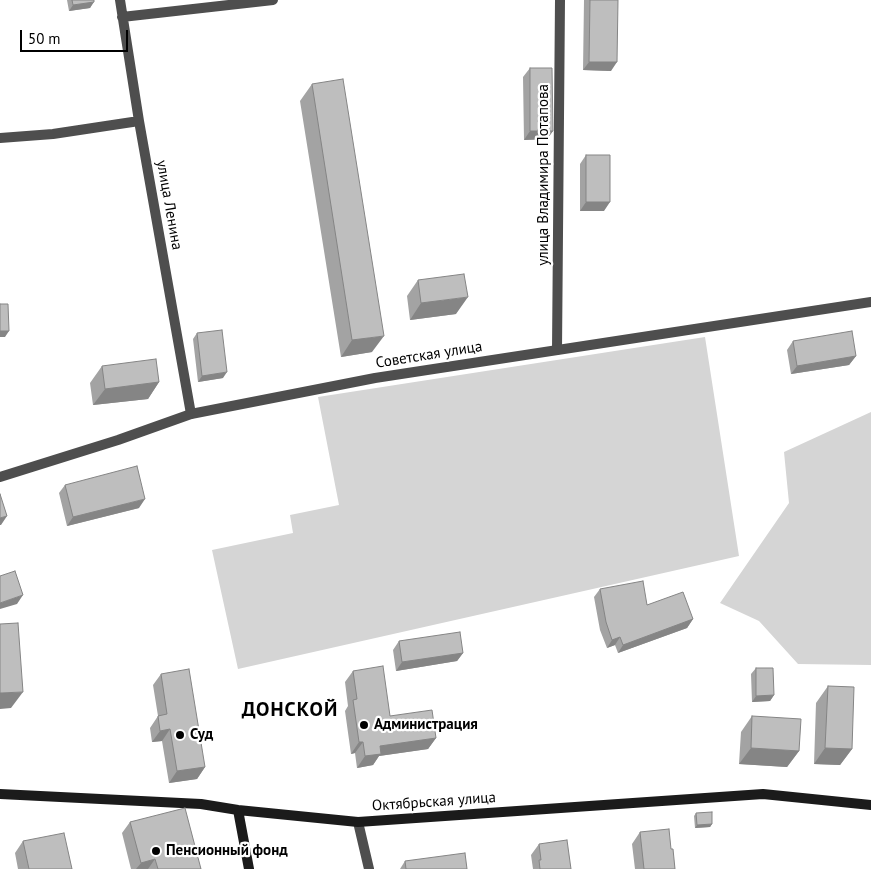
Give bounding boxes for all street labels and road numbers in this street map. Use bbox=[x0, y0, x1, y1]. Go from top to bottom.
street label: улица Владимира Потапова bbox=[535, 84, 553, 266]
street label: улица Ленина bbox=[152, 159, 186, 251]
street label: Советская улица bbox=[374, 338, 484, 372]
street label: Октябрьская улица bbox=[371, 789, 497, 815]

